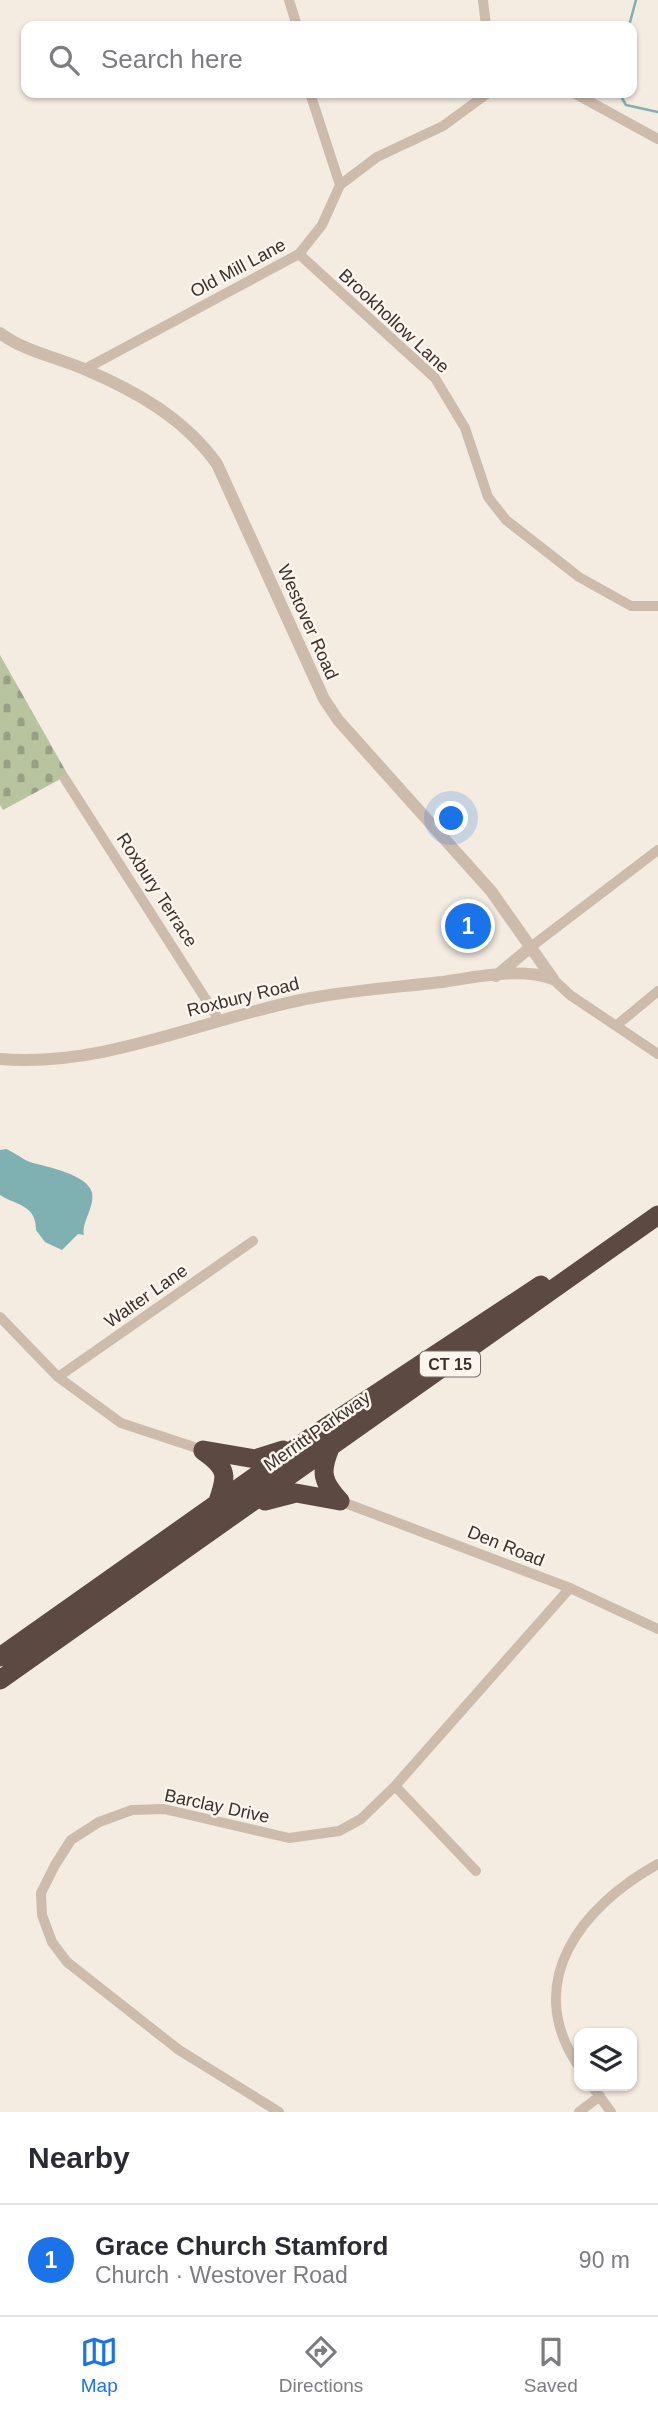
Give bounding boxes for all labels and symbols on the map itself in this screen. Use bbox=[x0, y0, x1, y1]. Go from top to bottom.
street label: Old Mill Lane bbox=[187, 235, 289, 301]
street label: Brookhollow Lane bbox=[335, 265, 453, 377]
street label: Westover Road bbox=[274, 561, 342, 683]
your location bbox=[434, 801, 468, 835]
street label: Roxbury Terrace bbox=[113, 829, 201, 951]
pin: 1 bbox=[445, 900, 491, 952]
street label: Roxbury Road bbox=[185, 973, 301, 1021]
street label: Walter Lane bbox=[101, 1260, 191, 1332]
road number: CT 15 bbox=[420, 1352, 480, 1376]
street label: Merritt Parkway bbox=[260, 1387, 374, 1475]
street label: Den Road bbox=[465, 1522, 547, 1570]
street label: Barclay Drive bbox=[163, 1785, 271, 1827]

